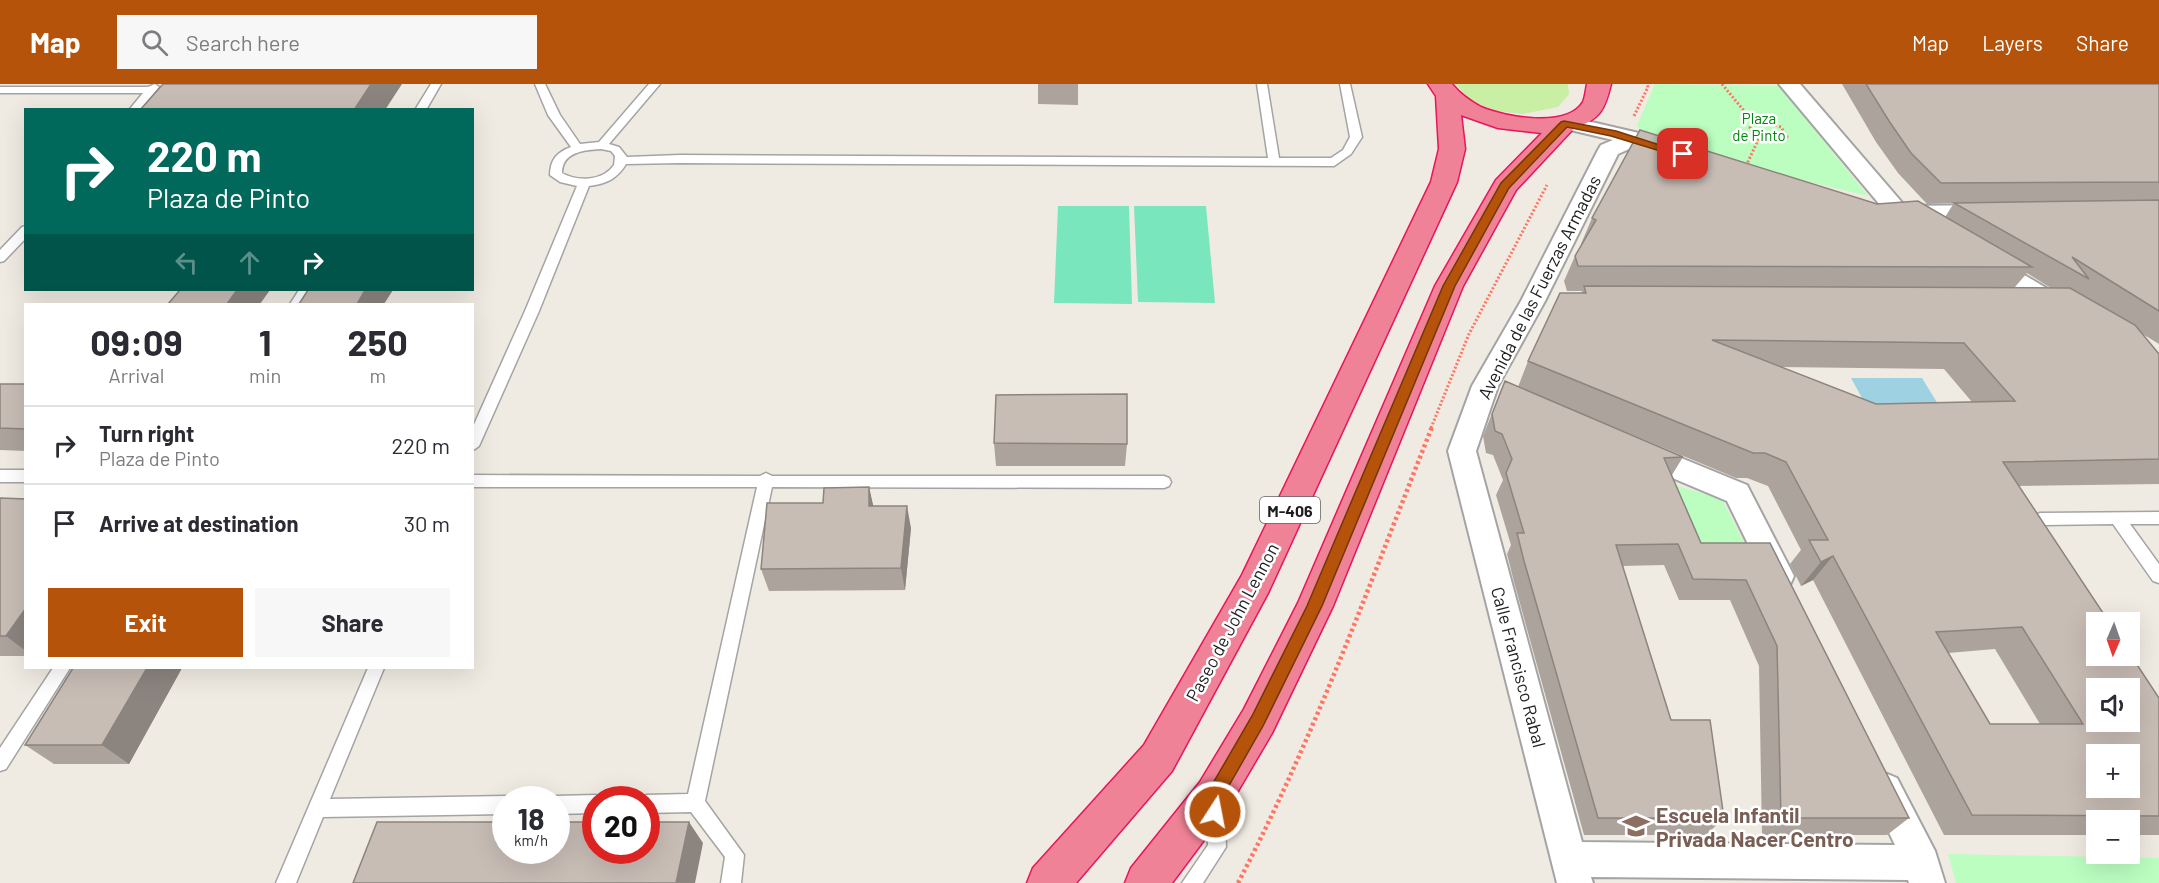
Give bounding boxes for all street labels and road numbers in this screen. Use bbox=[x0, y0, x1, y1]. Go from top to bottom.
street label: Avenida de las Fuerzas Armadas bbox=[1473, 171, 1605, 403]
road number: M-406 bbox=[1260, 497, 1320, 523]
street label: Paseo de John Lennon bbox=[1181, 539, 1283, 705]
street label: Calle Francisco Rabal bbox=[1487, 584, 1551, 750]

